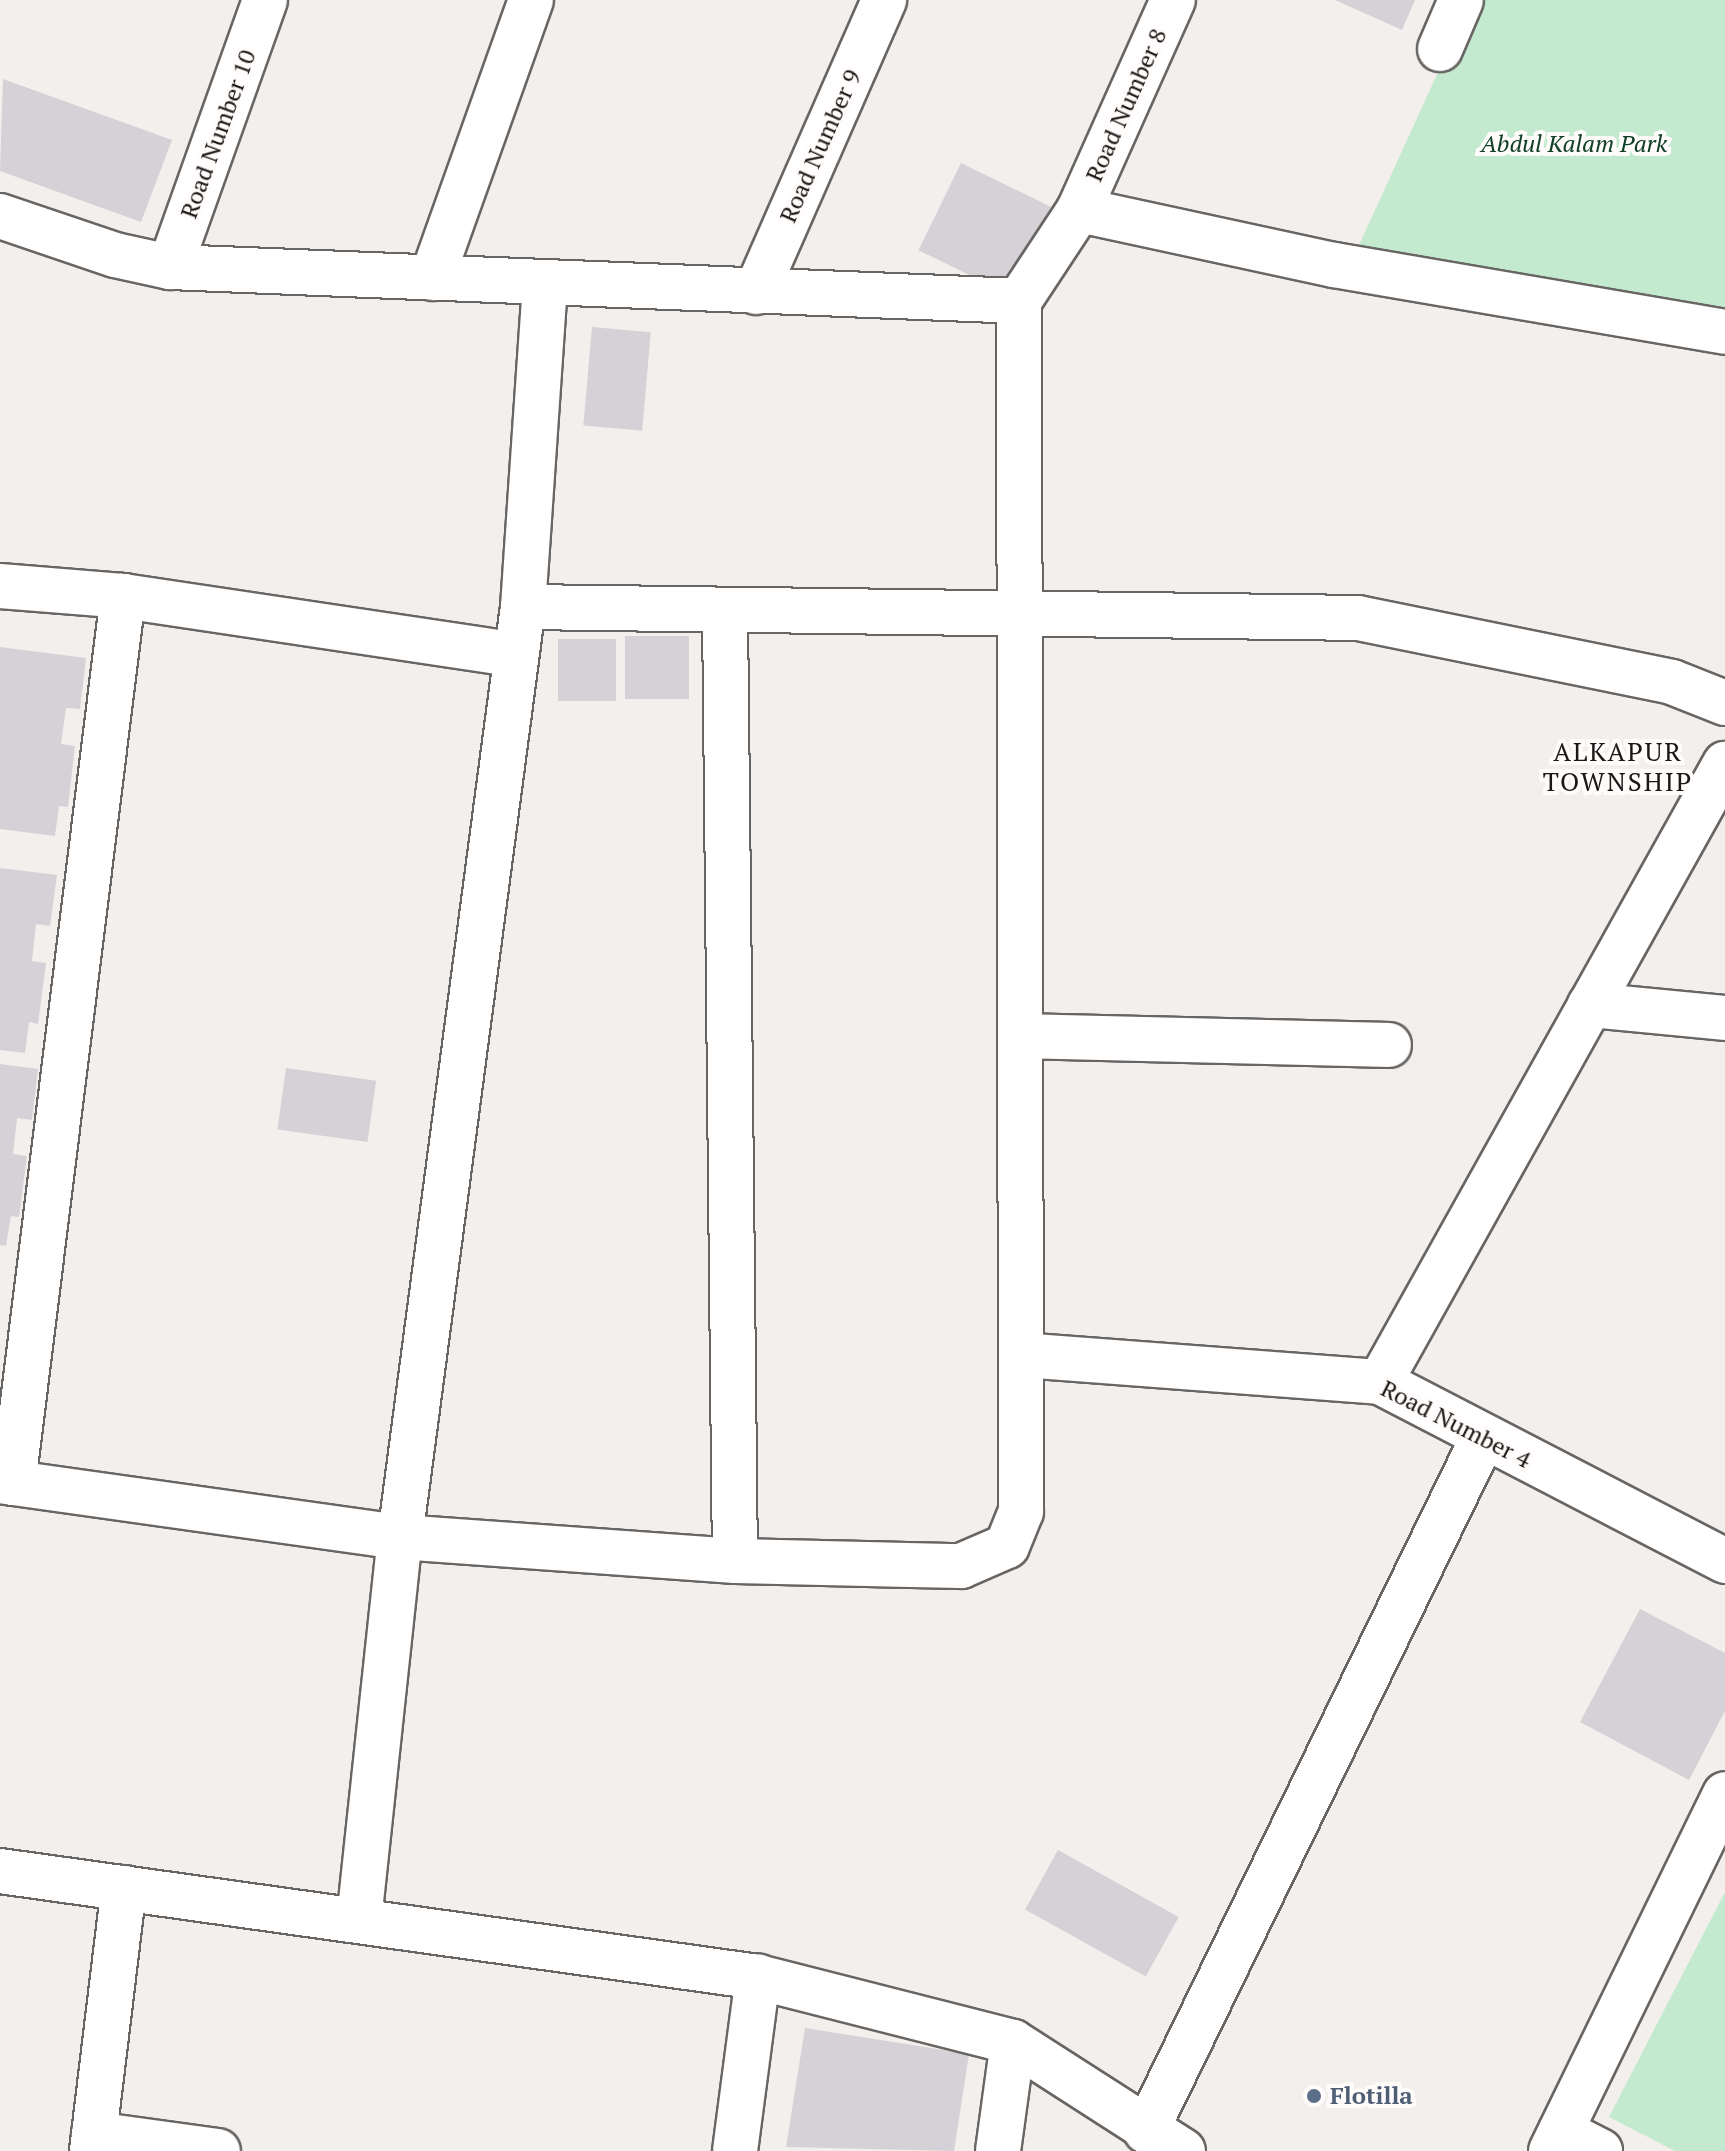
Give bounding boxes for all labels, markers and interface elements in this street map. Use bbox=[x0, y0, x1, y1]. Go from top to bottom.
street label: Road Number 8 bbox=[1079, 24, 1173, 186]
street label: Road Number 10 bbox=[174, 46, 262, 222]
street label: Road Number 9 bbox=[773, 65, 867, 227]
park label: Abdul Kalam Park bbox=[1481, 130, 1667, 158]
district label: ALKAPUR TOWNSHIP bbox=[1543, 736, 1693, 798]
street label: Road Number 4 bbox=[1376, 1374, 1536, 1474]
place label: Flotilla bbox=[1330, 2082, 1413, 2110]
marker: Flotilla bbox=[1305, 2087, 1323, 2105]

